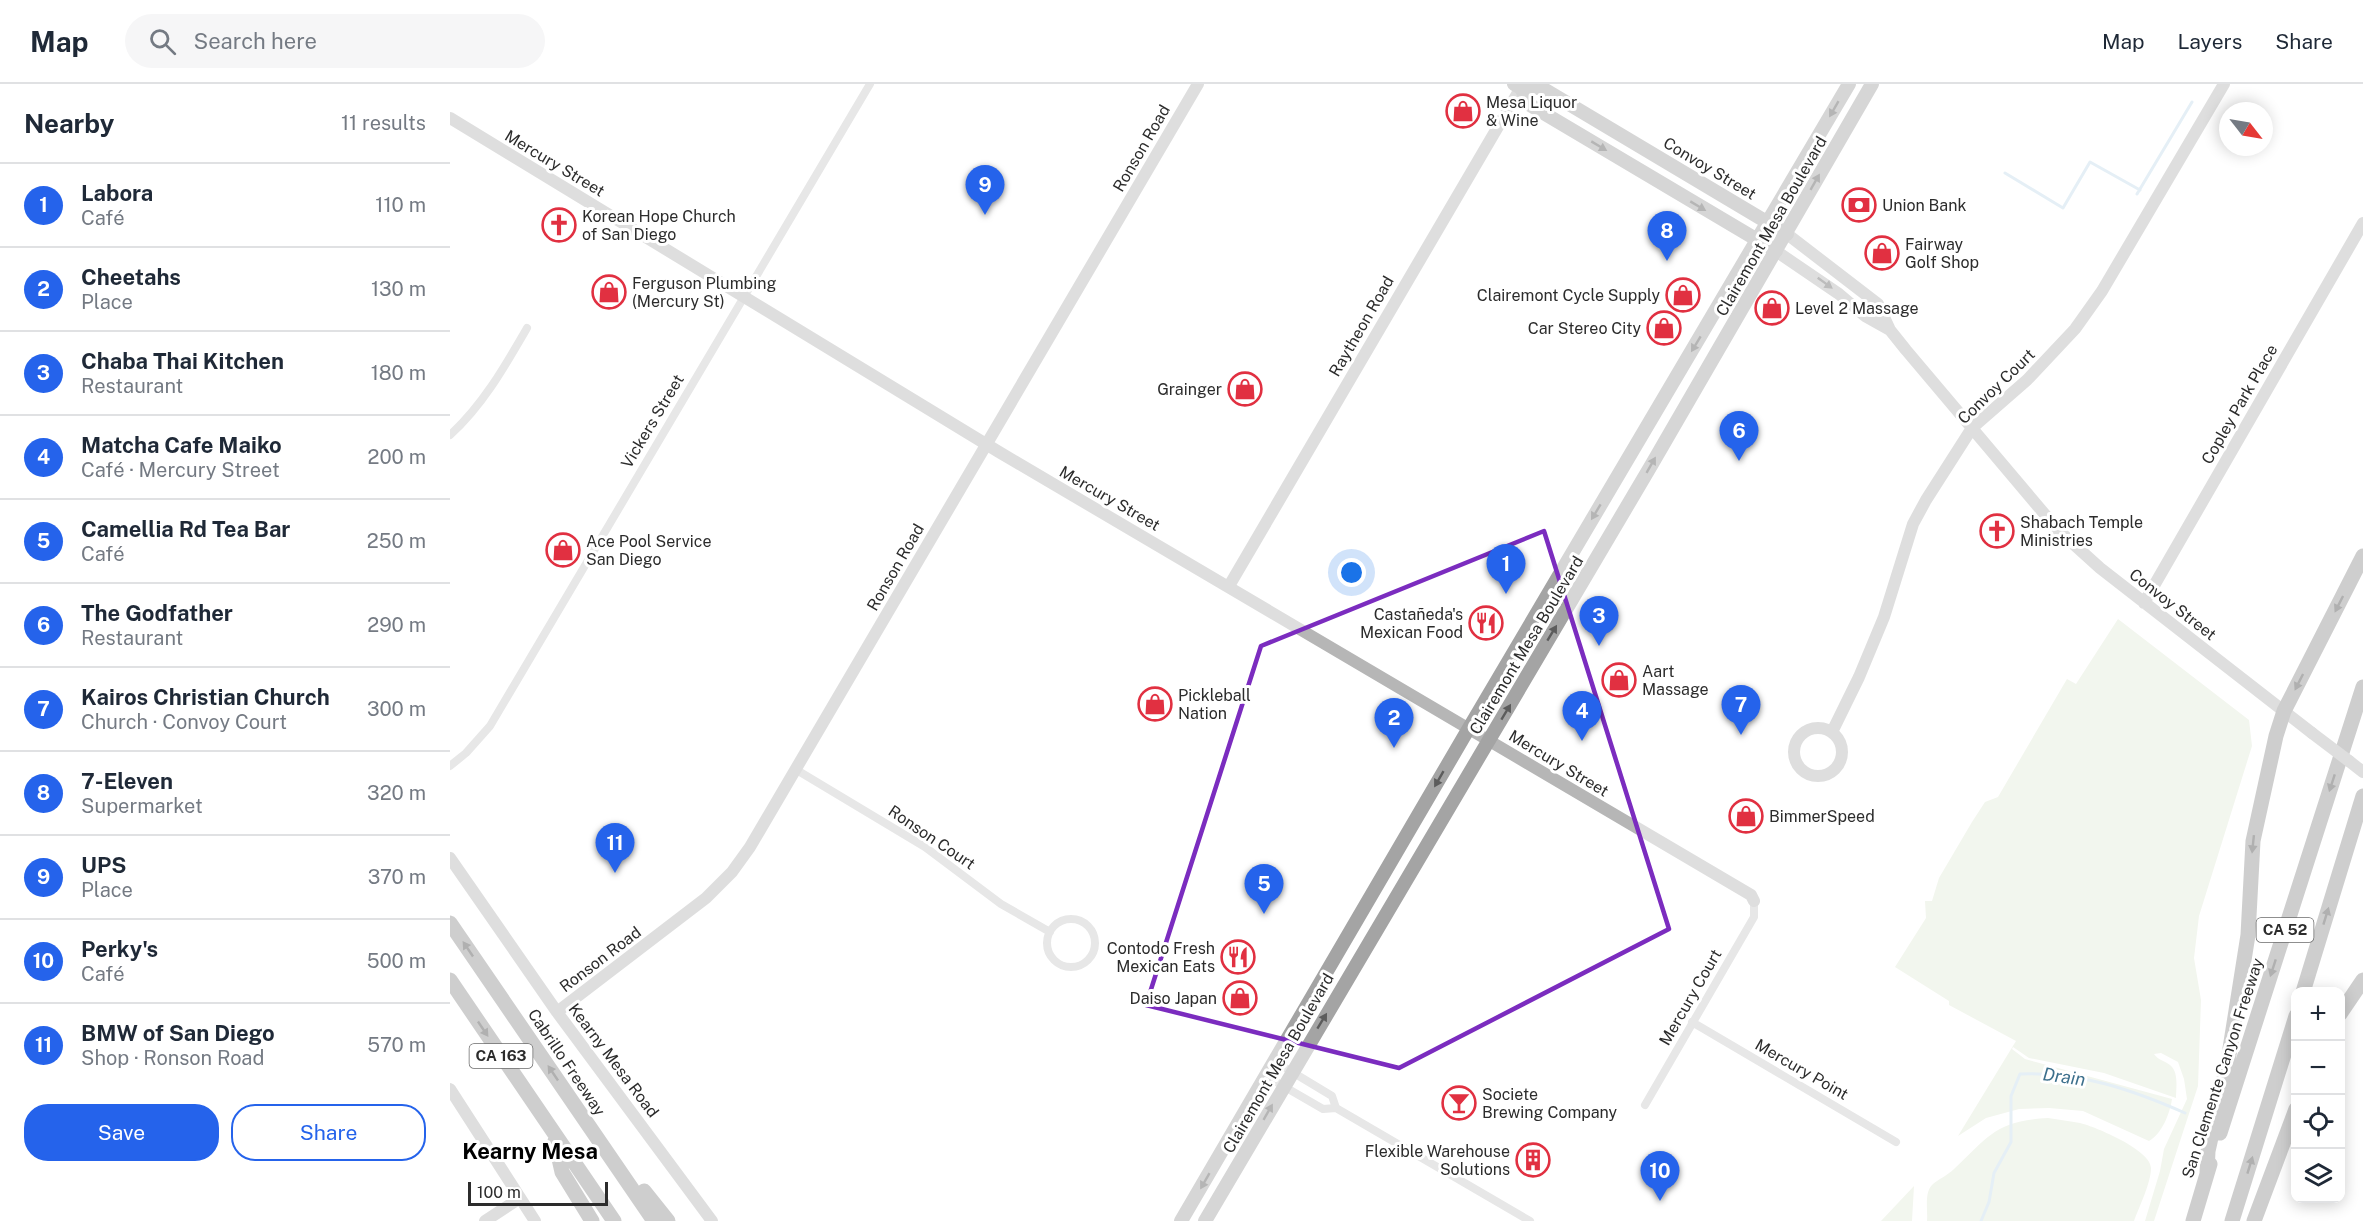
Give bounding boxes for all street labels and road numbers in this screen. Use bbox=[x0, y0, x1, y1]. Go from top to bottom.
street label: Ronson Road bbox=[1109, 102, 1174, 195]
street label: Mercury Street bbox=[501, 126, 608, 201]
street label: Convoy Street bbox=[1660, 133, 1760, 204]
street label: Clairemont Mesa Boulevard bbox=[1712, 133, 1831, 320]
street label: Raytheon Road bbox=[1325, 273, 1398, 380]
street label: Copley Park Place bbox=[2197, 341, 2281, 467]
street label: Convoy Court bbox=[1954, 345, 2039, 428]
street label: Vickers Street bbox=[617, 371, 688, 472]
street label: Mercury Street bbox=[1056, 462, 1163, 535]
street label: Ronson Road bbox=[863, 521, 928, 614]
street label: Clairemont Mesa Boulevard bbox=[1466, 553, 1587, 738]
street label: Convoy Street bbox=[2125, 565, 2220, 644]
street label: Mercury Street bbox=[1505, 726, 1612, 801]
street label: Ronson Court bbox=[885, 801, 979, 873]
road number: CA 52 bbox=[2256, 918, 2314, 942]
street label: Ronson Road bbox=[556, 923, 645, 996]
street label: Mercury Court bbox=[1655, 946, 1726, 1049]
street label: San Clemente Canyon Freeway bbox=[2178, 955, 2267, 1181]
street label: Clairemont Mesa Boulevard bbox=[1219, 970, 1338, 1157]
street label: Kearny Mesa Road bbox=[565, 1000, 663, 1121]
street label: Cabrillo Freeway bbox=[524, 1005, 610, 1120]
street label: Mercury Point bbox=[1752, 1035, 1852, 1104]
road number: CA 163 bbox=[470, 1044, 532, 1068]

